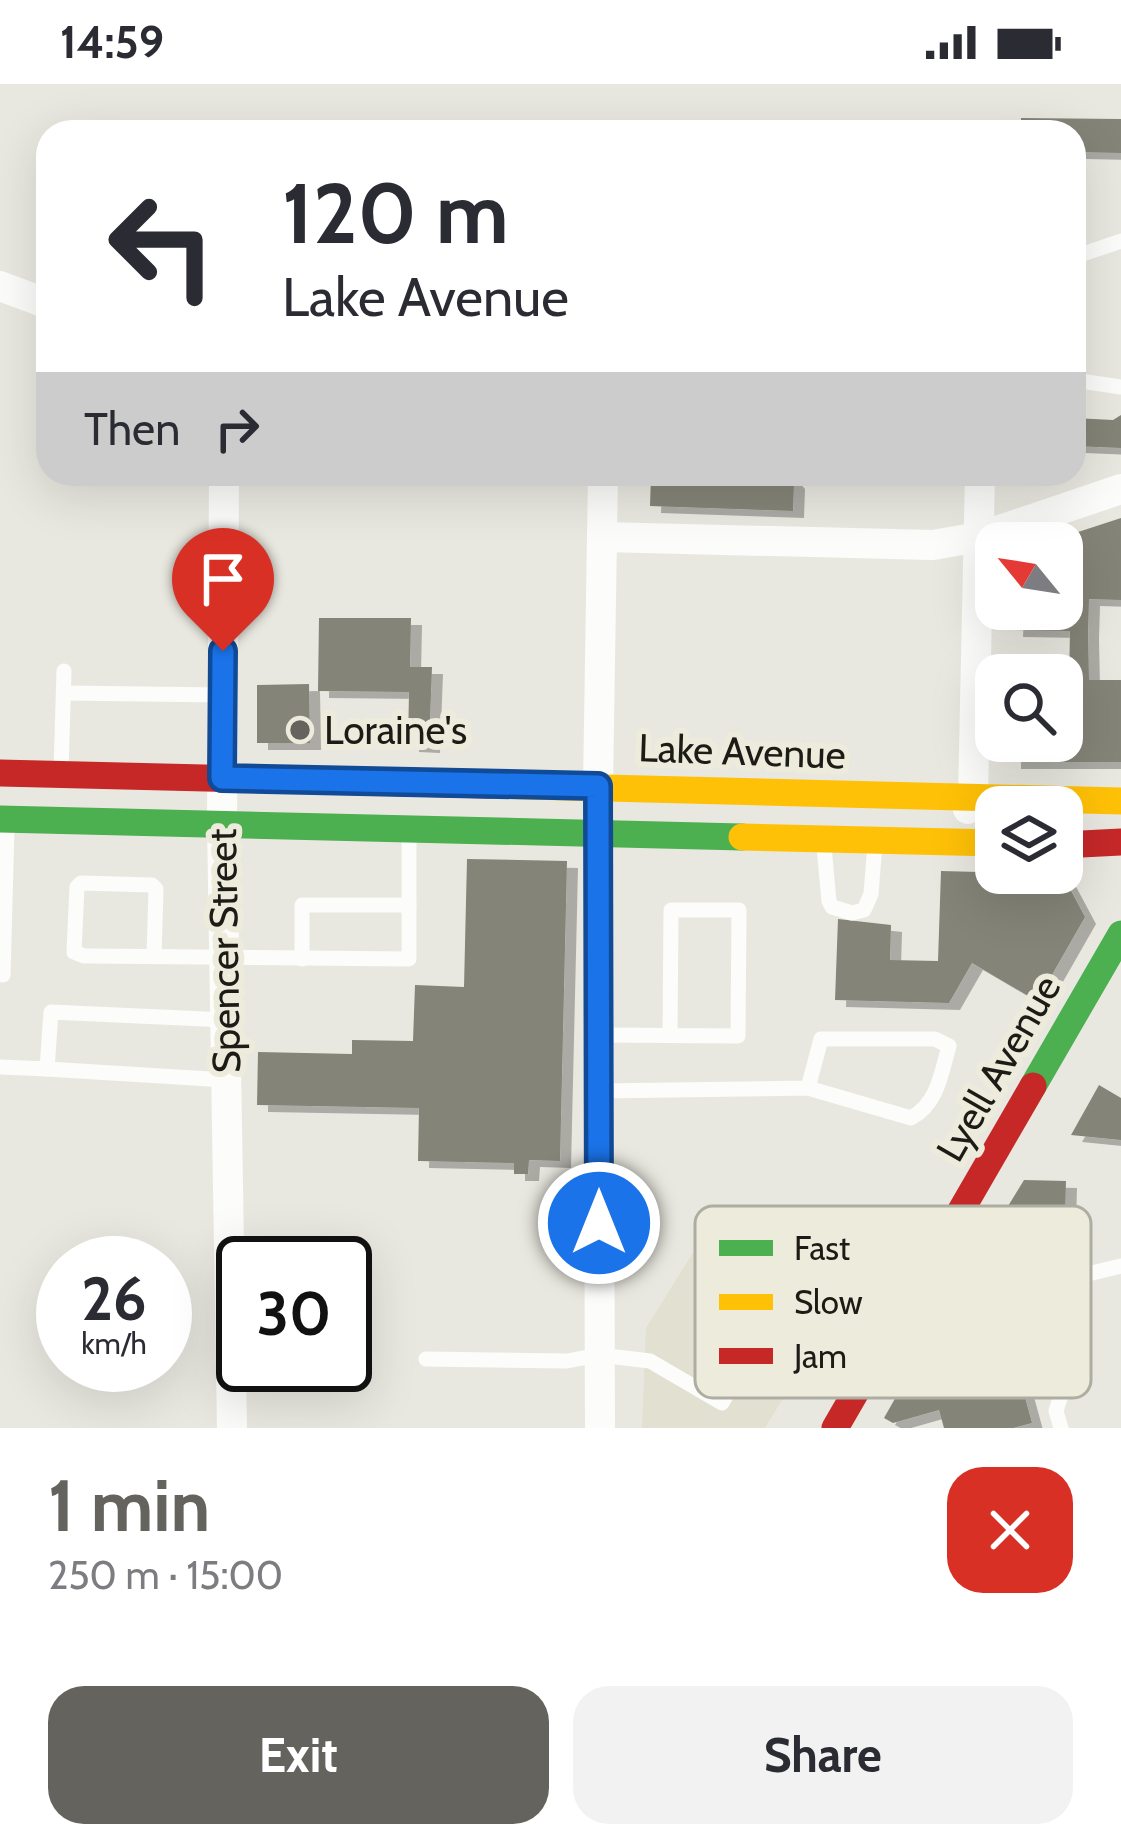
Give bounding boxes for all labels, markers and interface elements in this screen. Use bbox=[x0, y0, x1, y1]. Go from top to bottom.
text: 14:59 bbox=[60, 15, 164, 69]
text: 120 m bbox=[282, 162, 509, 264]
icon: left bbox=[84, 168, 240, 324]
text: Lake Avenue bbox=[282, 264, 569, 330]
icon: right bbox=[204, 396, 270, 462]
text: Then bbox=[84, 402, 180, 456]
north arrow bbox=[975, 522, 1083, 630]
map controls bbox=[975, 522, 1083, 894]
pin bbox=[172, 528, 274, 651]
icon: arrive bbox=[190, 546, 256, 612]
button: search bbox=[975, 654, 1083, 762]
place label: Loraine's bbox=[324, 706, 467, 754]
marker: Loraine's bbox=[287, 717, 313, 743]
street label: Lake Avenue bbox=[638, 723, 846, 779]
button: layers bbox=[975, 786, 1083, 894]
street label: Spencer Street bbox=[198, 828, 250, 1074]
street label: Lyell Avenue bbox=[926, 966, 1070, 1170]
position arrow bbox=[536, 1160, 662, 1286]
legend bbox=[695, 1206, 1091, 1398]
text: Fast bbox=[794, 1228, 850, 1268]
speed limit sign: 30 bbox=[216, 1236, 372, 1392]
text: 26 bbox=[81, 1262, 147, 1335]
text: Slow bbox=[794, 1282, 863, 1322]
text: km/h bbox=[81, 1325, 147, 1362]
text: Jam bbox=[793, 1336, 847, 1376]
text: 1 min bbox=[48, 1462, 210, 1549]
button: close bbox=[947, 1467, 1073, 1593]
text: 250 m · 15:00 bbox=[48, 1551, 283, 1599]
button: Exit bbox=[48, 1686, 549, 1824]
button: Share bbox=[573, 1686, 1073, 1824]

